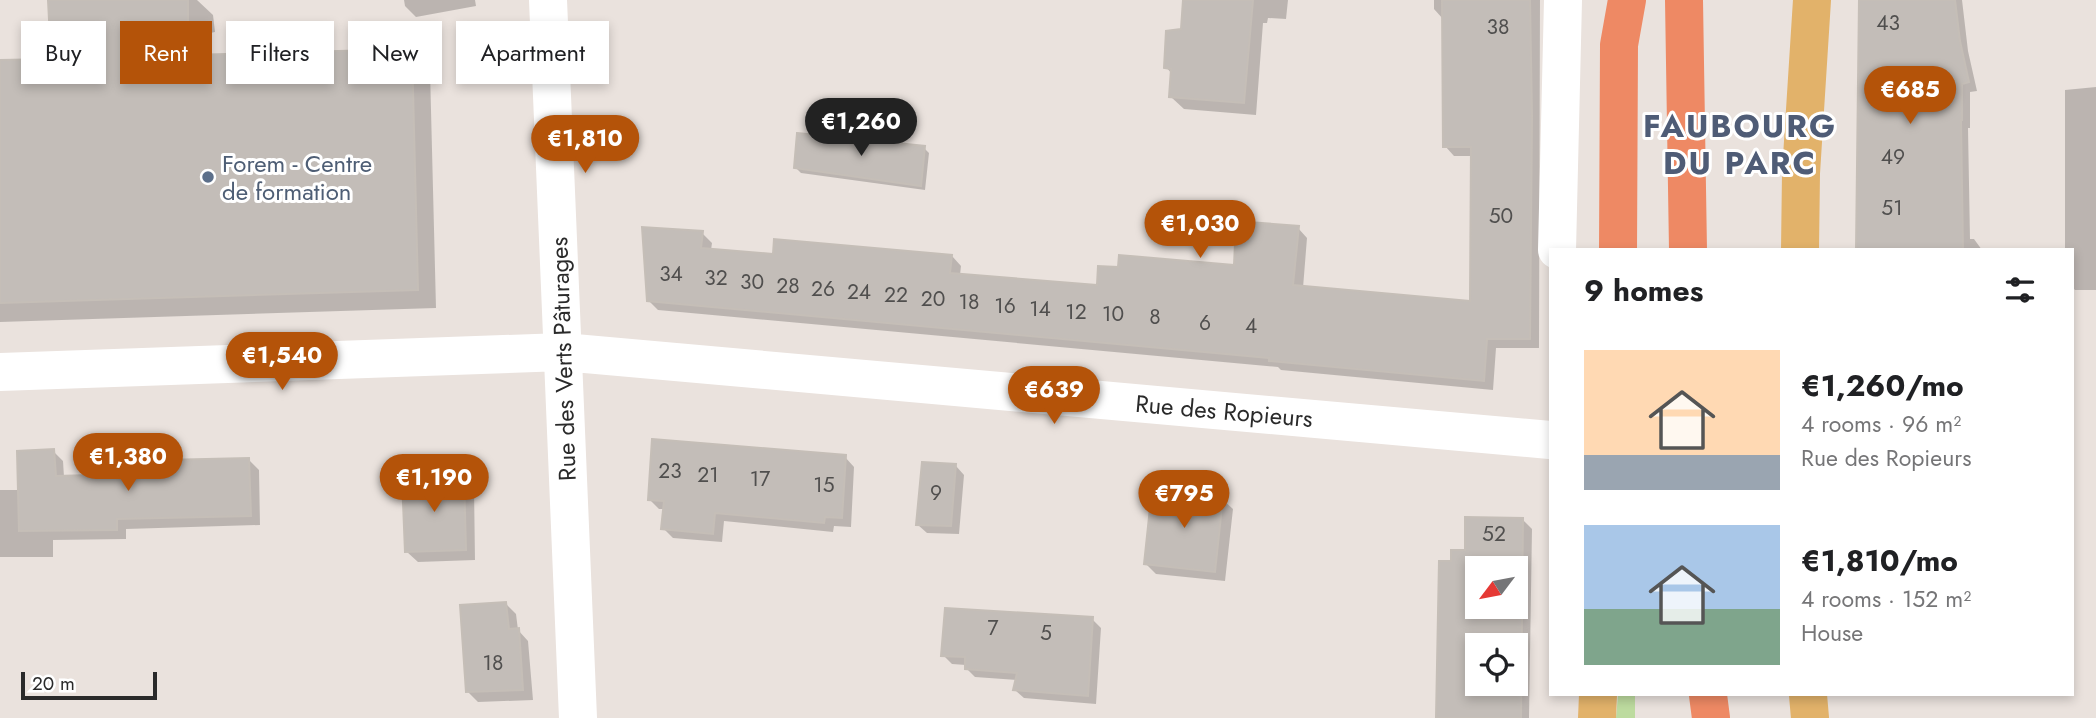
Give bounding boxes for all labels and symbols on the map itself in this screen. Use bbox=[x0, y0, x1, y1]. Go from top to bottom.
house number: 43 bbox=[1876, 8, 1900, 38]
house number: 38 bbox=[1487, 12, 1509, 42]
pin: €685 bbox=[1869, 66, 1951, 126]
pin: €1,260 bbox=[804, 99, 918, 158]
district label: FAUBOURG DU PARC bbox=[1643, 103, 1837, 186]
pin: €1,810 bbox=[528, 116, 642, 175]
house number: 49 bbox=[1881, 142, 1905, 172]
place label: Forem - Centre de formation bbox=[222, 146, 372, 209]
marker: Forem - Centre de formation bbox=[200, 169, 216, 185]
house number: 51 bbox=[1881, 193, 1903, 223]
pin: €1,030 bbox=[1143, 201, 1257, 260]
house number: 50 bbox=[1489, 201, 1513, 231]
street label: Rue des Verts Pâturages bbox=[541, 236, 585, 482]
house number: 34 bbox=[659, 259, 683, 289]
house number: 32 bbox=[704, 263, 728, 293]
house number: 30 bbox=[740, 267, 764, 297]
house number: 28 bbox=[776, 271, 800, 301]
house number: 26 bbox=[811, 274, 835, 304]
house number: 24 bbox=[847, 277, 871, 307]
house number: 22 bbox=[884, 280, 908, 310]
house number: 20 bbox=[921, 284, 945, 314]
house number: 18 bbox=[959, 287, 979, 317]
house number: 16 bbox=[994, 291, 1016, 321]
house number: 14 bbox=[1029, 294, 1051, 324]
house number: 12 bbox=[1065, 297, 1087, 327]
house number: 10 bbox=[1102, 299, 1124, 329]
house number: 8 bbox=[1149, 302, 1161, 332]
house number: 6 bbox=[1199, 308, 1211, 338]
house number: 4 bbox=[1245, 311, 1257, 341]
pin: €1,540 bbox=[225, 332, 339, 392]
pin: €639 bbox=[1013, 366, 1095, 426]
street label: Rue des Ropieurs bbox=[1134, 386, 1314, 436]
pin: €1,380 bbox=[71, 434, 185, 493]
pin: €1,190 bbox=[377, 454, 491, 514]
house number: 23 bbox=[658, 456, 682, 486]
house number: 21 bbox=[697, 460, 719, 490]
house number: 17 bbox=[750, 464, 770, 494]
house number: 15 bbox=[813, 470, 835, 500]
pin: €795 bbox=[1143, 470, 1225, 530]
house number: 9 bbox=[930, 478, 942, 508]
house number: 52 bbox=[1482, 519, 1506, 549]
north arrow bbox=[1465, 556, 1528, 620]
house number: 7 bbox=[987, 613, 999, 643]
house number: 5 bbox=[1040, 618, 1052, 648]
house number: 18 bbox=[483, 648, 503, 678]
scale bar bbox=[21, 669, 158, 701]

